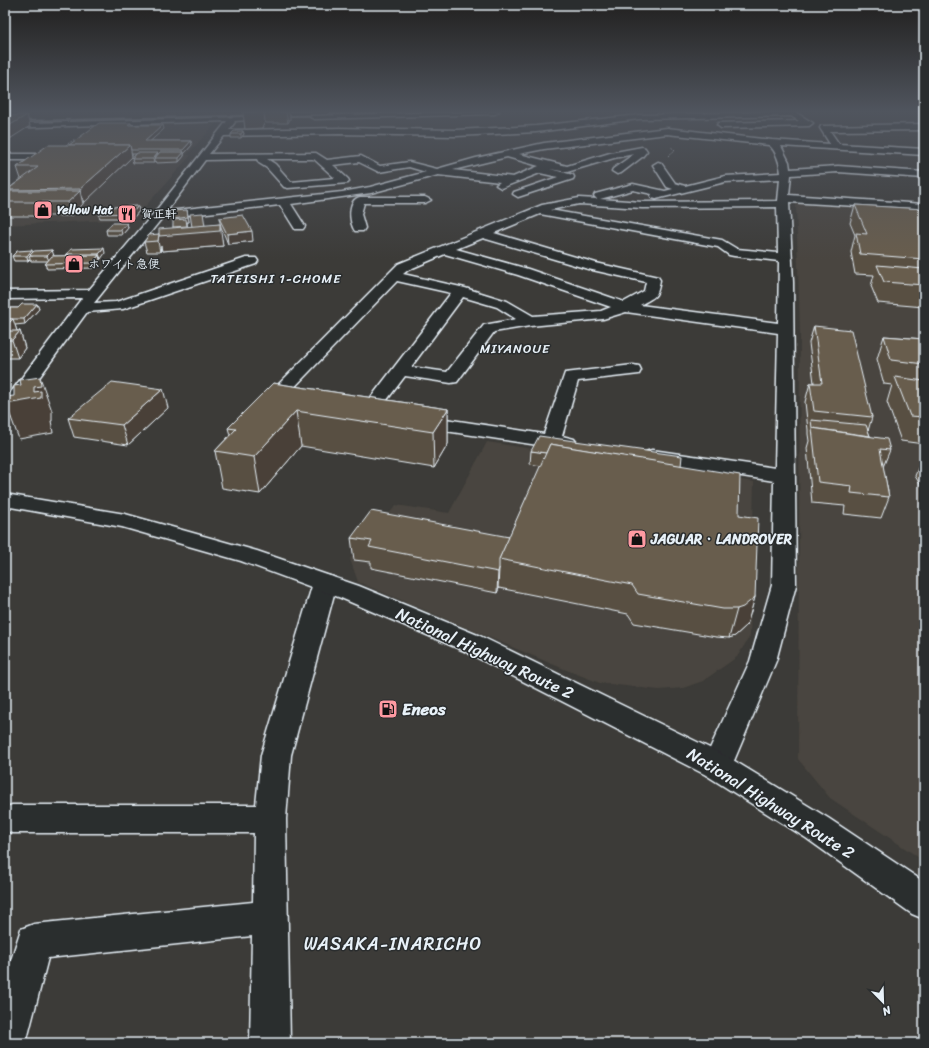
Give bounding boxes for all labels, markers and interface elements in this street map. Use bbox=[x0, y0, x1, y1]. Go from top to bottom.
shop icon: Yellow Hat bbox=[32, 199, 54, 221]
place label: Yellow Hat bbox=[57, 199, 113, 221]
restaurant icon: 賀正軒 bbox=[116, 203, 138, 225]
place label: 賀正軒 bbox=[141, 203, 177, 225]
shop icon: ホワイト急便 bbox=[63, 253, 85, 275]
place label: ホワイト急便 bbox=[88, 253, 160, 275]
district label: TATEISHI 1-CHOME bbox=[211, 267, 341, 290]
district label: MIYANOUE bbox=[480, 337, 550, 360]
place label: JAGUAR・LANDROVER bbox=[650, 527, 793, 552]
shop icon: JAGUAR・LANDROVER bbox=[626, 528, 648, 550]
street label: National Highway Route 2 bbox=[391, 599, 579, 708]
place label: Eneos bbox=[402, 694, 447, 724]
fuel station icon: Eneos bbox=[377, 698, 399, 720]
street label: National Highway Route 2 bbox=[681, 739, 861, 867]
district label: WASAKA-INARICHO bbox=[304, 928, 482, 960]
north arrow bbox=[863, 982, 903, 1022]
text: N bbox=[879, 1000, 895, 1021]

